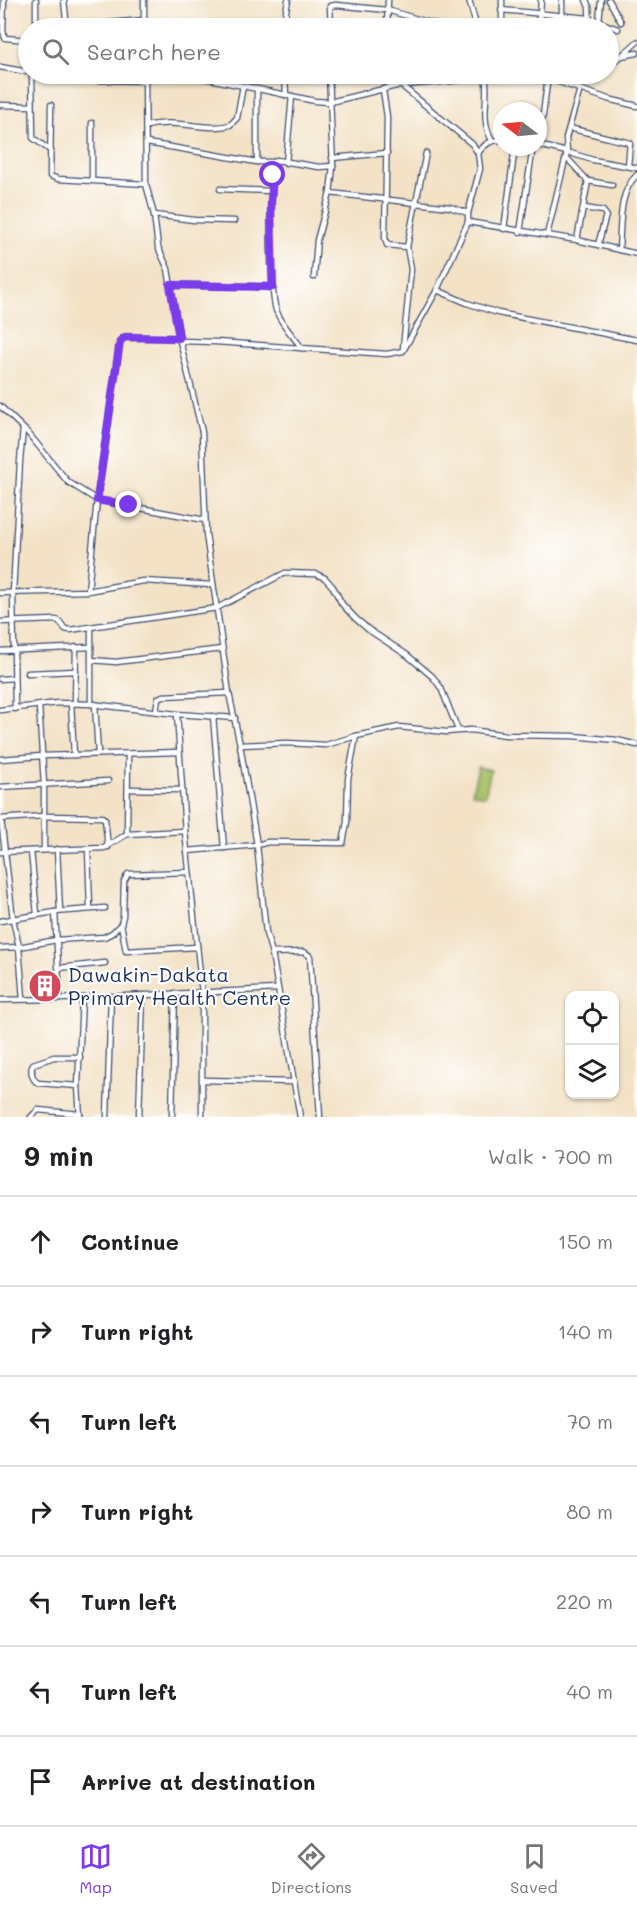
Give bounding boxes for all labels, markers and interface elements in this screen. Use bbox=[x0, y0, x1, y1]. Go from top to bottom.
search box bbox=[18, 18, 619, 84]
icon: search bbox=[39, 35, 72, 68]
text: Search here bbox=[87, 37, 221, 66]
north arrow bbox=[493, 102, 547, 156]
route start bbox=[259, 161, 285, 187]
route end bbox=[115, 491, 141, 517]
place label: Dawakin-Dakata Primary Health Centre bbox=[68, 961, 291, 1010]
building icon: Dawakin-Dakata Primary Health Centre bbox=[27, 968, 63, 1004]
map controls bbox=[565, 991, 619, 1099]
button: locate bbox=[565, 991, 619, 1045]
button: layers bbox=[565, 1045, 619, 1099]
text: 9 min bbox=[24, 1139, 93, 1173]
text: Walk · 700 m bbox=[488, 1143, 613, 1169]
icon: ahead bbox=[24, 1225, 57, 1258]
text: Continue bbox=[81, 1227, 179, 1256]
text: 150 m bbox=[558, 1228, 613, 1254]
icon: right bbox=[24, 1315, 57, 1348]
text: Turn right bbox=[81, 1317, 193, 1346]
text: 140 m bbox=[558, 1318, 613, 1344]
icon: left bbox=[24, 1405, 57, 1438]
text: Turn left bbox=[81, 1407, 177, 1436]
text: 70 m bbox=[567, 1408, 613, 1434]
icon: right bbox=[24, 1495, 57, 1528]
text: Turn right bbox=[81, 1497, 193, 1526]
text: 80 m bbox=[566, 1498, 613, 1524]
icon: left bbox=[24, 1585, 57, 1618]
text: Turn left bbox=[81, 1587, 177, 1616]
text: 220 m bbox=[556, 1588, 613, 1614]
icon: left bbox=[24, 1675, 57, 1708]
text: Turn left bbox=[81, 1677, 177, 1706]
text: 40 m bbox=[567, 1678, 613, 1704]
icon: arrive bbox=[24, 1765, 57, 1798]
text: Arrive at destination bbox=[81, 1767, 316, 1796]
tab: Map bbox=[79, 1840, 112, 1897]
tab: Directions bbox=[271, 1840, 352, 1897]
tab: Saved bbox=[510, 1840, 558, 1897]

